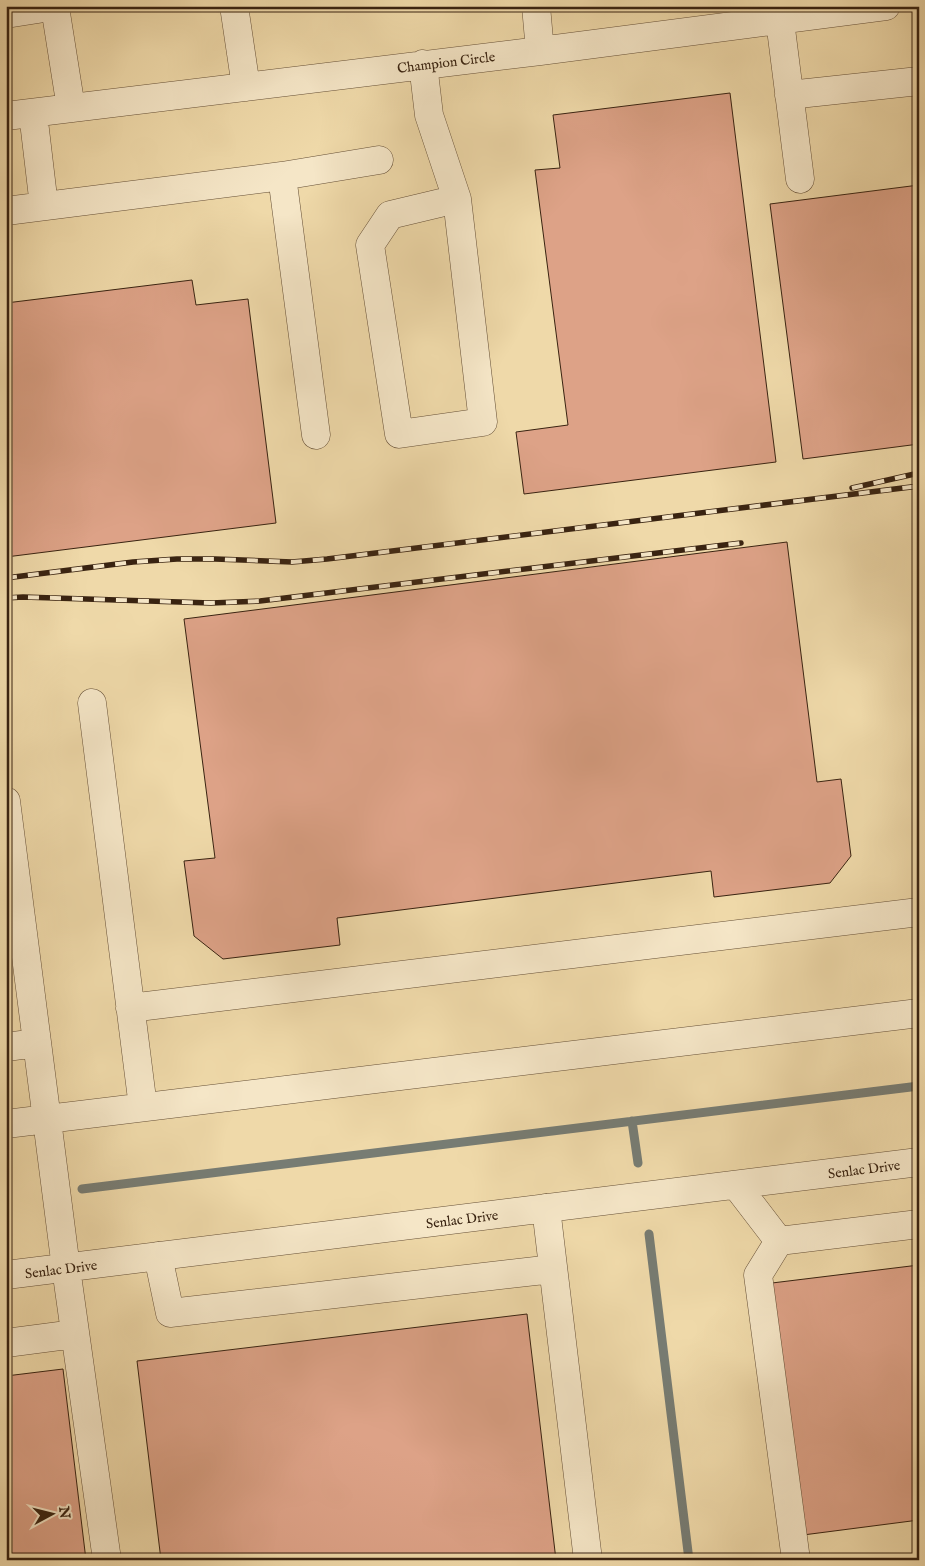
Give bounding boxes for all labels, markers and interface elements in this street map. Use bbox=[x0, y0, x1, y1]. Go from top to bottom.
street label: Champion Circle bbox=[396, 48, 497, 78]
street label: Senlac Drive bbox=[827, 1157, 902, 1183]
street label: Senlac Drive bbox=[425, 1207, 500, 1233]
street label: Senlac Drive bbox=[24, 1257, 99, 1283]
north arrow bbox=[28, 1488, 78, 1538]
text: N bbox=[54, 1504, 74, 1520]

